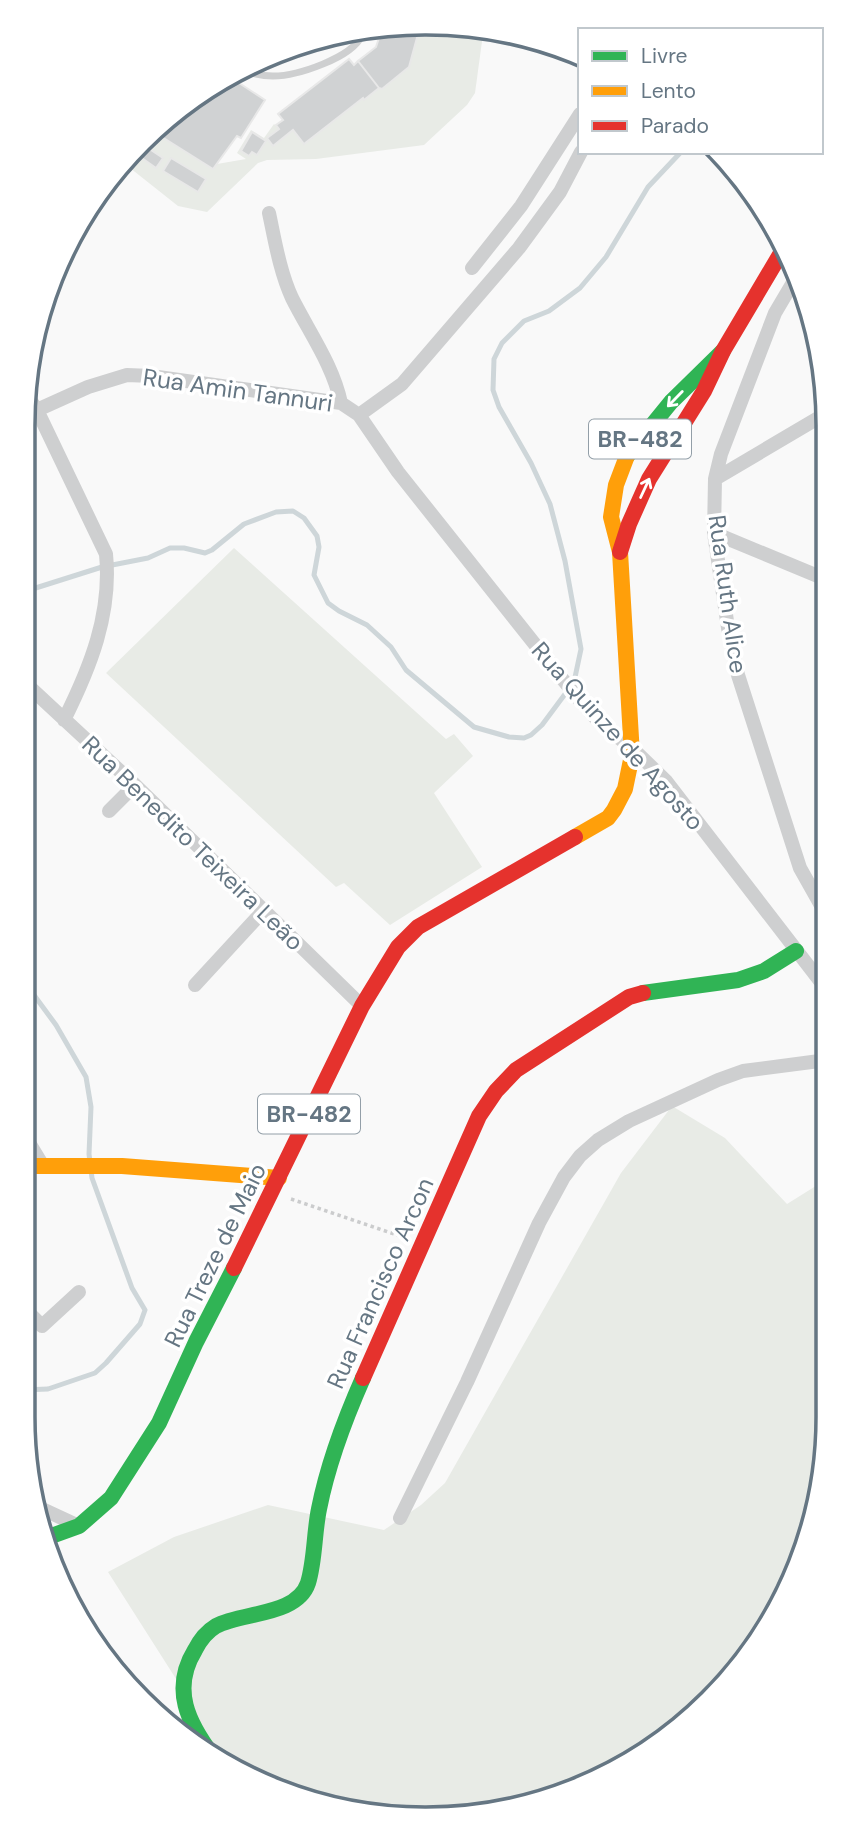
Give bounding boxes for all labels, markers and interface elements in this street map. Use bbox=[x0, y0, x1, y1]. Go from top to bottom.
legend bbox=[578, 28, 823, 154]
text: Livre bbox=[641, 42, 688, 70]
text: Lento bbox=[641, 77, 696, 105]
text: Parado bbox=[641, 112, 709, 140]
street label: Rua Amin Tannuri bbox=[141, 361, 335, 419]
one-way arrow bbox=[666, 390, 683, 407]
road number: BR-482 bbox=[589, 420, 691, 458]
one-way arrow bbox=[639, 478, 652, 499]
street label: Rua Ruth Alice bbox=[702, 513, 754, 675]
street label: Rua Quinze de Agosto bbox=[525, 635, 711, 837]
street label: Rua Benedito Teixeira Leão bbox=[76, 729, 310, 957]
road number: BR-482 bbox=[258, 1094, 360, 1134]
street label: Rua Treze de Maio bbox=[157, 1158, 273, 1352]
street label: Rua Francisco Arcon bbox=[319, 1173, 441, 1393]

